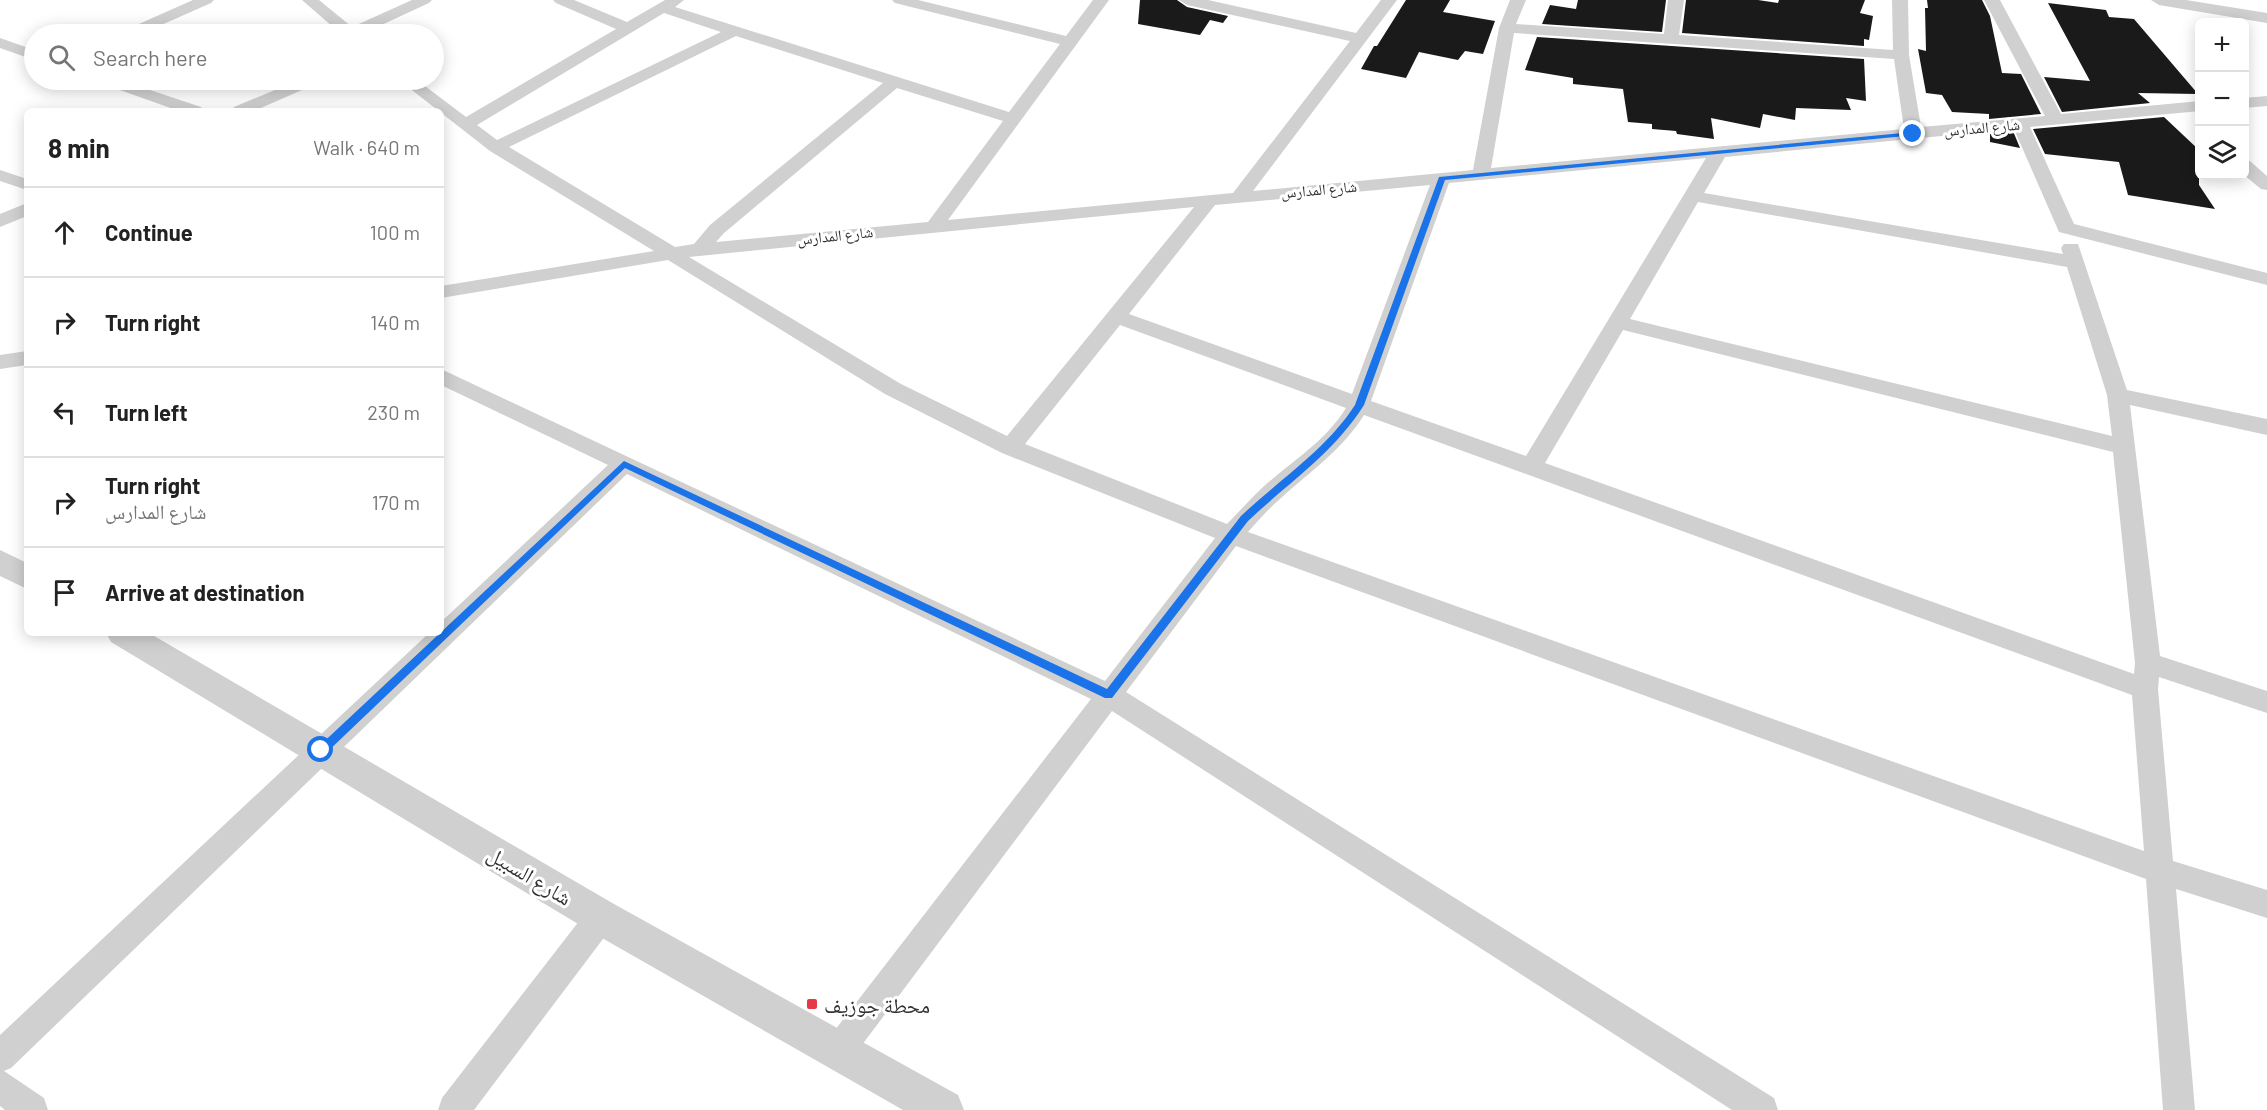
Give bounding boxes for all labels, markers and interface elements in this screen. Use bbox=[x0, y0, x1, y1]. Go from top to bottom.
map controls bbox=[2195, 18, 2249, 180]
button: + bbox=[2195, 18, 2249, 72]
search box bbox=[24, 24, 444, 90]
icon: search bbox=[45, 41, 78, 74]
text: Search here bbox=[93, 44, 207, 70]
button: − bbox=[2195, 72, 2249, 126]
street label: شارع المدارس bbox=[1943, 115, 2021, 141]
route end bbox=[1899, 120, 1925, 146]
button: layers bbox=[2195, 126, 2249, 180]
text: 8 min bbox=[48, 132, 110, 163]
text: Walk · 640 m bbox=[313, 135, 420, 159]
street label: شارع المدارس bbox=[1280, 177, 1358, 203]
icon: ahead bbox=[48, 216, 81, 249]
text: Continue bbox=[105, 219, 193, 245]
text: 100 m bbox=[370, 220, 420, 244]
street label: شارع المدارس bbox=[796, 222, 874, 250]
icon: right bbox=[48, 306, 81, 339]
text: Turn right bbox=[105, 309, 200, 335]
text: 140 m bbox=[370, 310, 420, 334]
icon: left bbox=[48, 396, 81, 429]
text: Turn left bbox=[105, 399, 188, 425]
text: 230 m bbox=[367, 400, 420, 424]
text: Turn right bbox=[105, 472, 200, 498]
icon: right bbox=[48, 486, 81, 519]
text: 170 m bbox=[372, 490, 420, 514]
text: شارع المدارس bbox=[105, 499, 207, 523]
icon: arrive bbox=[48, 576, 81, 609]
text: Arrive at destination bbox=[105, 579, 304, 605]
route start bbox=[307, 736, 333, 762]
street label: شارع السبيل bbox=[482, 840, 577, 912]
place label: محطة جوزيف bbox=[824, 992, 930, 1017]
marker: محطة جوزيف bbox=[805, 997, 819, 1011]

